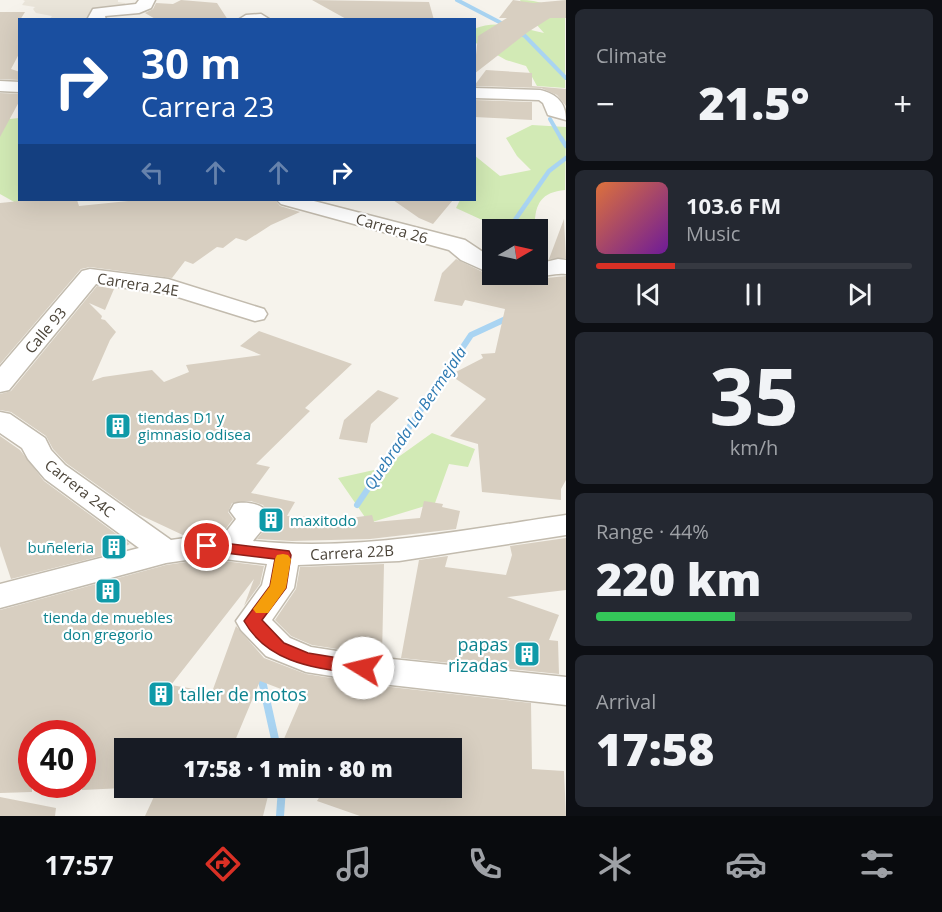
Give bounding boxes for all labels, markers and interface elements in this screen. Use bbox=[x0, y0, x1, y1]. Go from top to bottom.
text: 30 m bbox=[141, 34, 241, 91]
icon: right bbox=[42, 42, 120, 120]
text: Climate bbox=[596, 42, 667, 69]
text: 21.5° bbox=[698, 72, 810, 133]
text: − bbox=[596, 81, 615, 126]
text: + bbox=[893, 81, 912, 126]
text: Carrera 23 bbox=[141, 88, 274, 125]
icon: left bbox=[136, 156, 169, 189]
icon: ahead bbox=[199, 156, 232, 189]
icon: ahead bbox=[262, 156, 295, 189]
icon: right bbox=[325, 156, 358, 189]
text: 103.6 FM bbox=[686, 190, 781, 220]
street label: Carrera 26 bbox=[354, 208, 430, 248]
north arrow bbox=[482, 219, 548, 285]
map controls bbox=[482, 219, 548, 285]
text: Music bbox=[686, 220, 740, 247]
street label: Carrera 24E bbox=[96, 268, 180, 300]
icon: previous bbox=[632, 278, 665, 311]
icon: pause bbox=[737, 278, 770, 311]
icon: next bbox=[843, 278, 876, 311]
street label: Calle 93 bbox=[20, 303, 70, 357]
water label: Quebrada La Bermejala bbox=[359, 342, 471, 494]
text: 35 bbox=[709, 342, 799, 448]
place label: tiendas D1 y gimnasio odisea bbox=[138, 407, 251, 444]
building icon: tiendas D1 y gimnasio odisea bbox=[103, 411, 133, 441]
text: km/h bbox=[730, 434, 778, 461]
street label: Carrera 24C bbox=[41, 454, 119, 522]
building icon: maxitodo bbox=[256, 505, 286, 535]
place label: maxitodo bbox=[290, 510, 356, 530]
text: Range · 44% bbox=[596, 518, 709, 545]
pin bbox=[181, 520, 232, 571]
icon: arrive bbox=[190, 529, 223, 562]
building icon: buñeleria bbox=[99, 532, 129, 562]
place label: buñeleria bbox=[28, 537, 94, 557]
street label: Carrera 22B bbox=[310, 540, 394, 564]
text: 220 km bbox=[596, 548, 761, 609]
building icon: tienda de muebles don gregorio bbox=[93, 576, 123, 606]
place label: tienda de muebles don gregorio bbox=[43, 607, 173, 644]
place label: papas rizadas bbox=[448, 632, 508, 677]
position arrow bbox=[331, 636, 395, 700]
building icon: papas rizadas bbox=[512, 639, 542, 669]
building icon: taller de motos bbox=[146, 679, 176, 709]
place label: taller de motos bbox=[180, 682, 307, 706]
text: Arrival bbox=[596, 688, 656, 715]
text: 17:58 bbox=[596, 718, 714, 779]
speed limit sign: 40 bbox=[18, 720, 96, 798]
text: 17:58 · 1 min · 80 m bbox=[183, 753, 393, 783]
icon: directions bbox=[202, 843, 244, 885]
icon: music bbox=[333, 843, 375, 885]
icon: phone bbox=[464, 843, 506, 885]
icon: climate bbox=[594, 843, 636, 885]
icon: car bbox=[725, 843, 767, 885]
icon: filters bbox=[856, 843, 898, 885]
text: 17:57 bbox=[44, 846, 114, 883]

